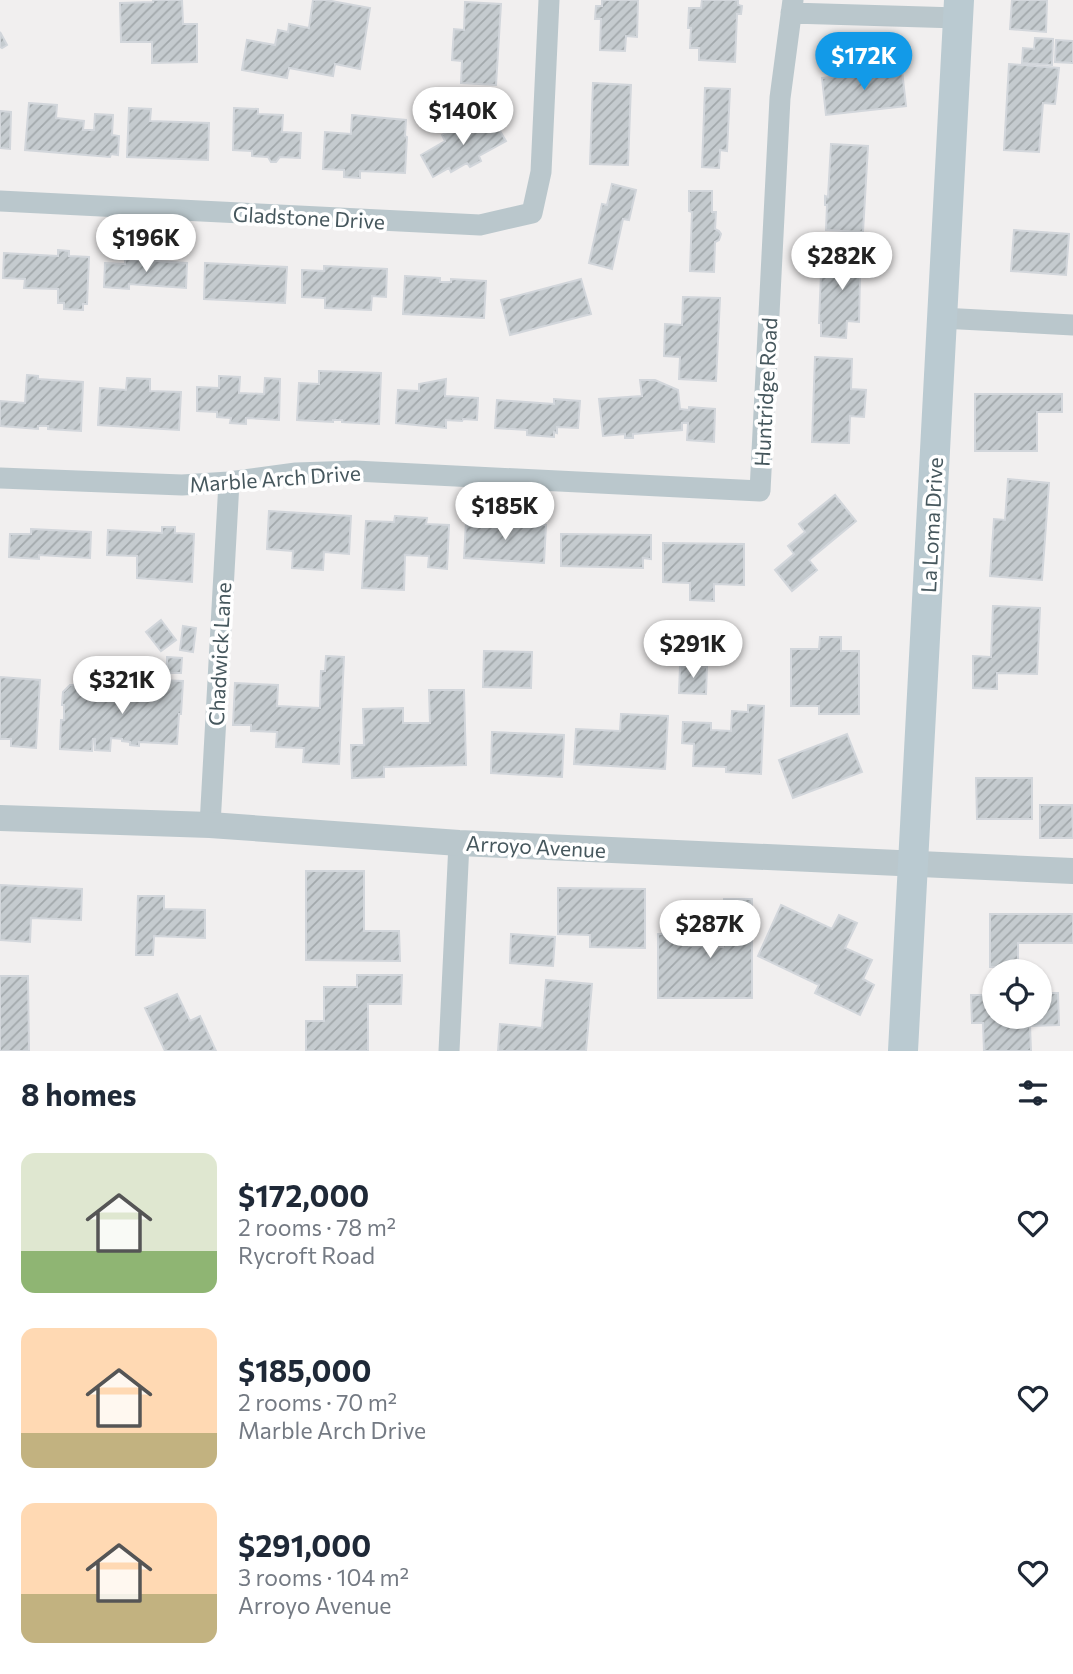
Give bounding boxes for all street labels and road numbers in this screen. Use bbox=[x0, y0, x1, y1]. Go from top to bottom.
street label: Gladstone Drive bbox=[232, 201, 386, 233]
street label: Huntridge Road bbox=[749, 317, 781, 467]
street label: La Loma Drive bbox=[915, 457, 947, 593]
street label: Marble Arch Drive bbox=[188, 460, 362, 496]
street label: Chadwick Lane bbox=[203, 582, 235, 726]
street label: Arroyo Avenue bbox=[465, 830, 607, 862]

